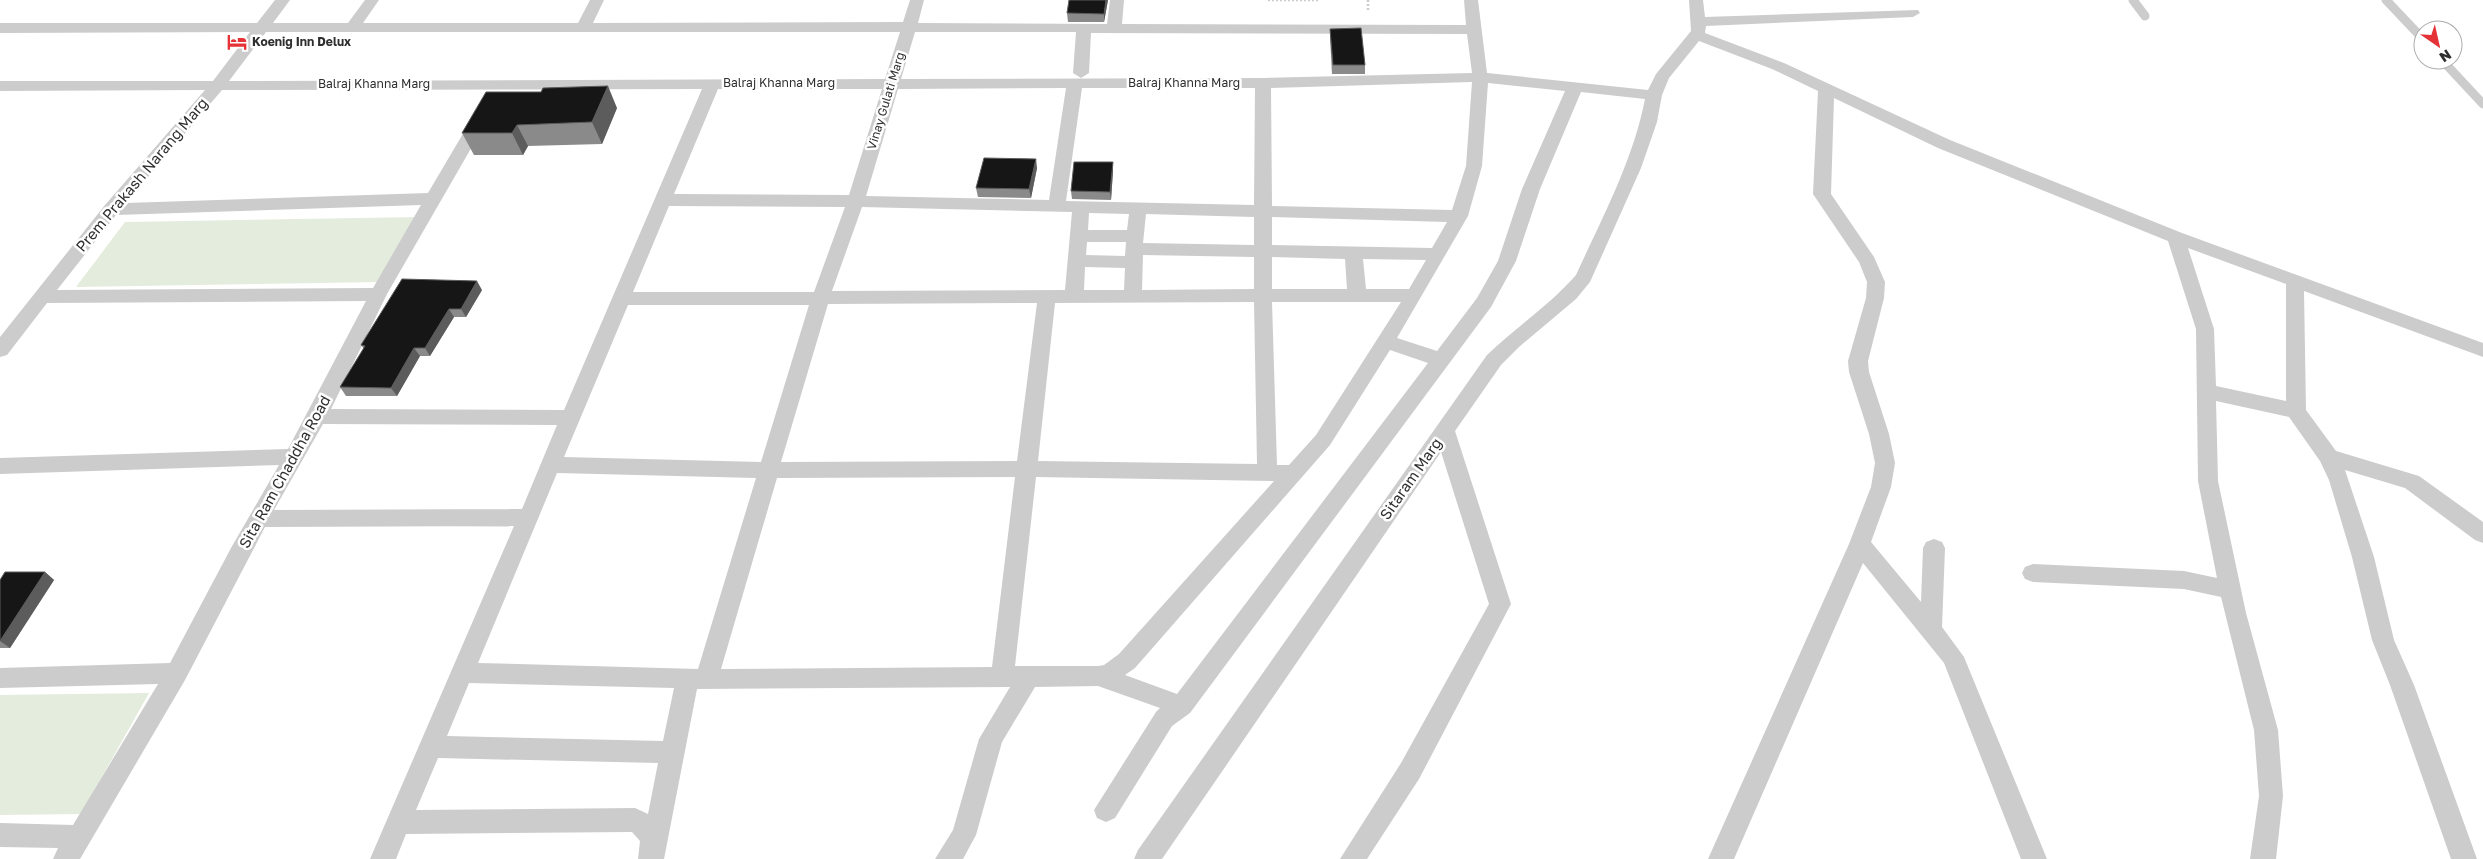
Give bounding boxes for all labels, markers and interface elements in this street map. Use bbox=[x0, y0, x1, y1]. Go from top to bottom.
north arrow bbox=[2413, 20, 2463, 70]
hotel icon: Koenig Inn Delux bbox=[226, 31, 248, 53]
place label: Koenig Inn Delux bbox=[252, 34, 351, 49]
text: N bbox=[2436, 46, 2455, 66]
street label: Vinay Gulati Marg bbox=[864, 50, 907, 151]
street label: Balraj Khanna Marg bbox=[723, 75, 835, 90]
street label: Balraj Khanna Marg bbox=[1128, 75, 1240, 90]
street label: Balraj Khanna Marg bbox=[318, 76, 430, 91]
street label: Prem Prakash Narang Marg bbox=[71, 94, 211, 255]
street label: Sita Ram Chaddha Road bbox=[235, 392, 334, 551]
street label: Sitaram Marg bbox=[1375, 434, 1445, 523]

